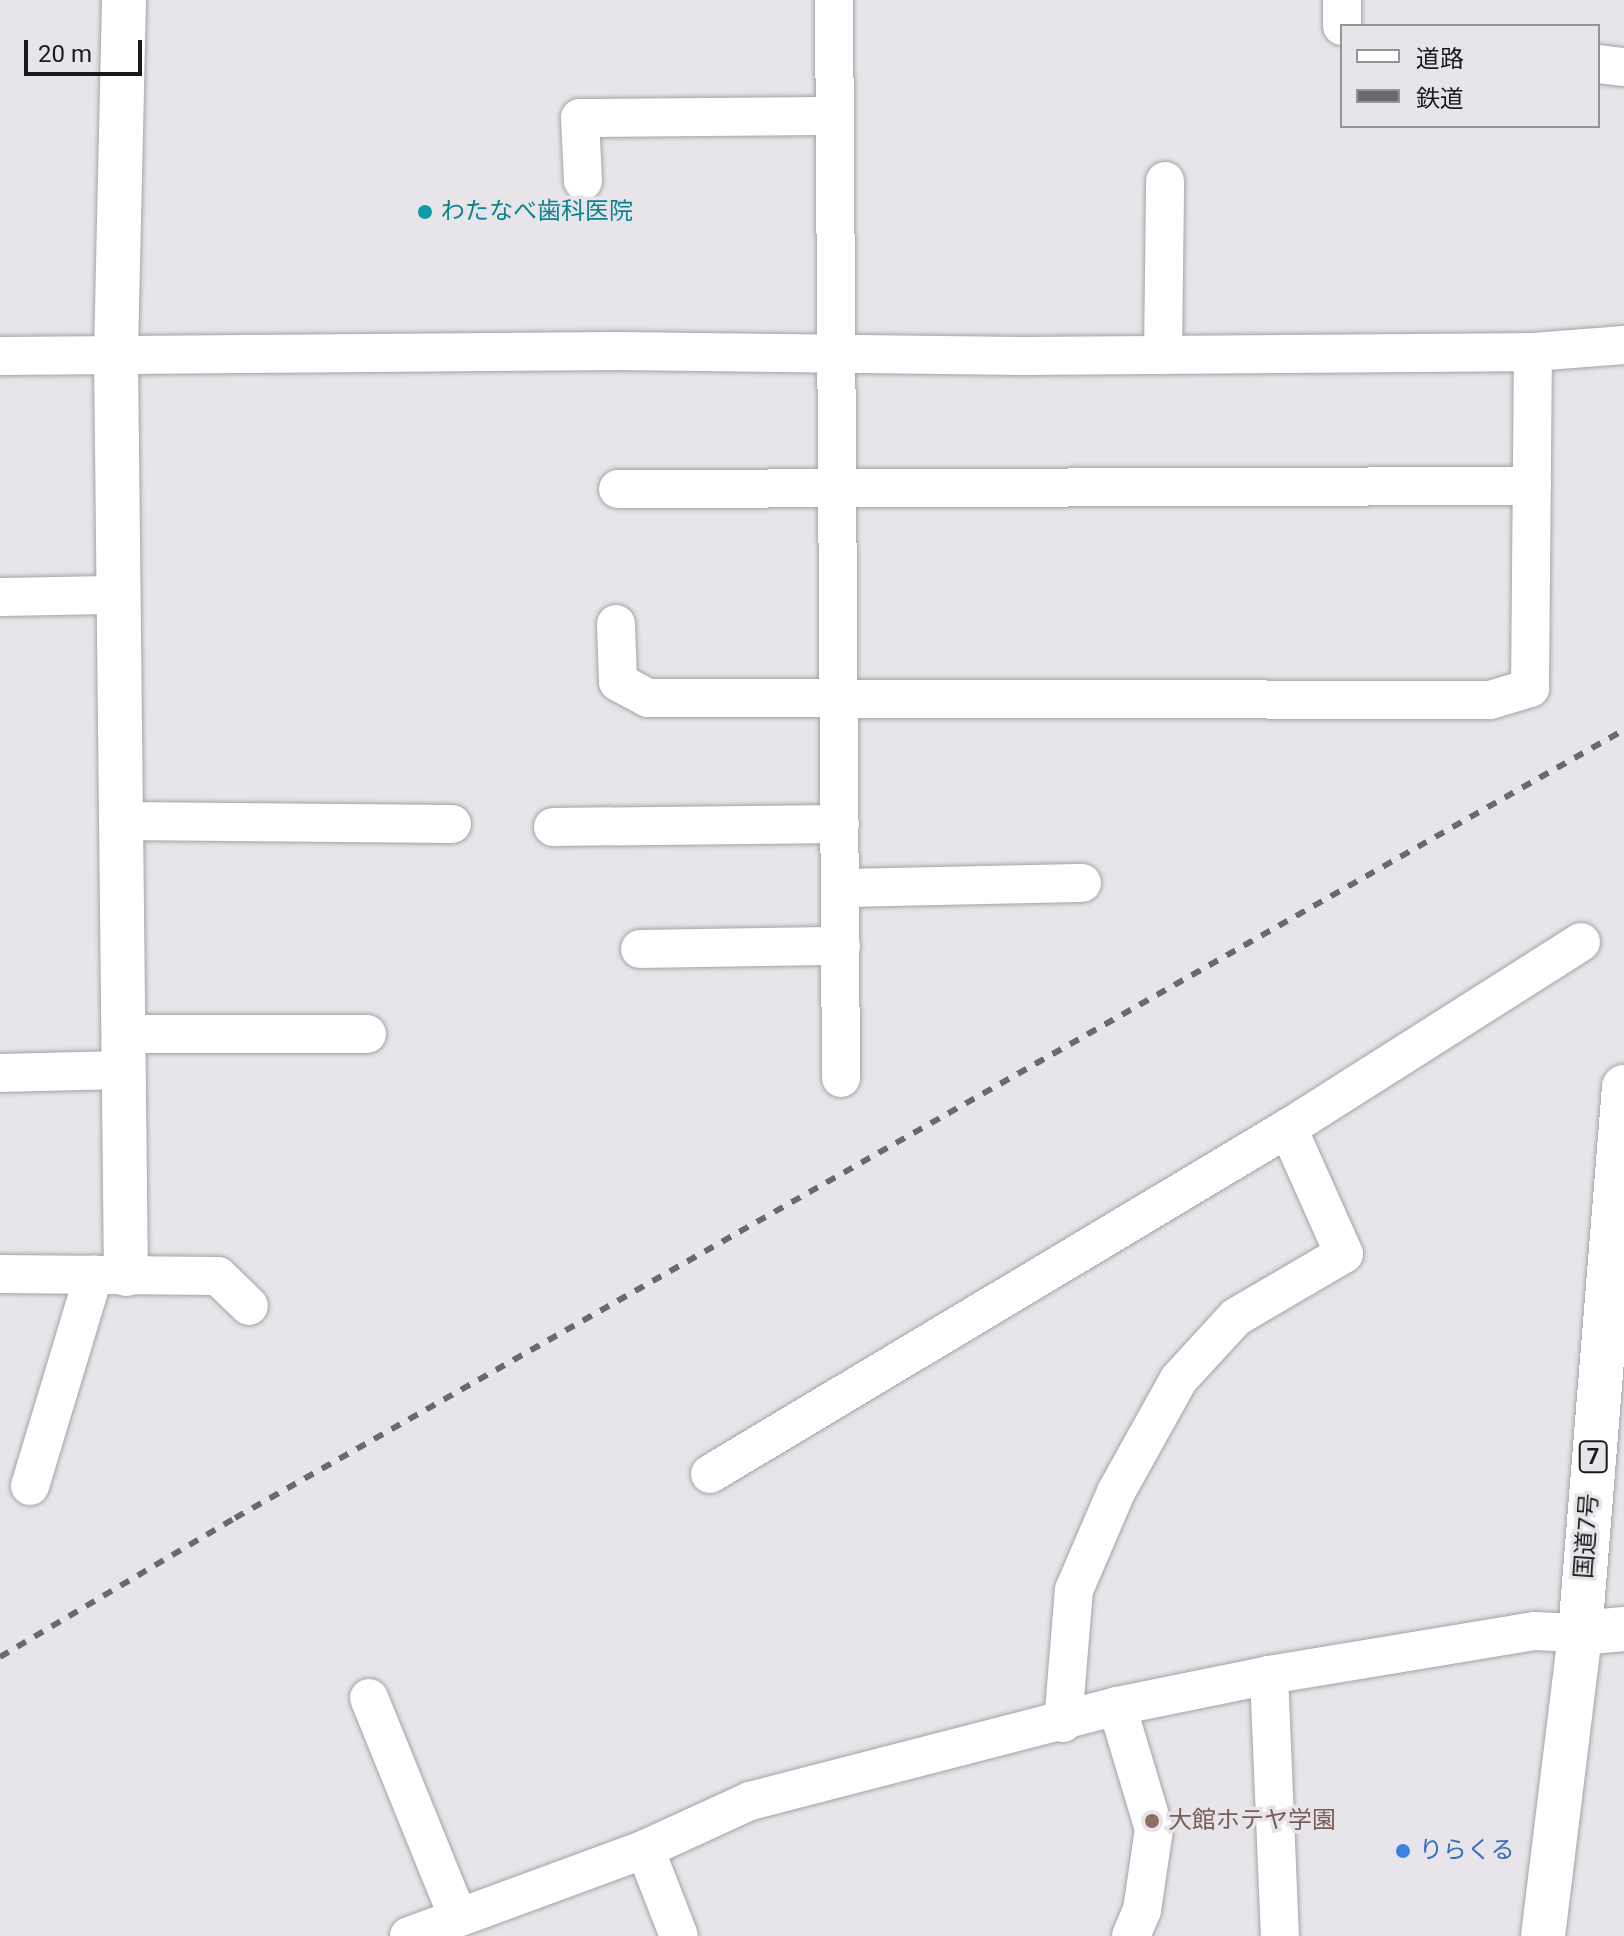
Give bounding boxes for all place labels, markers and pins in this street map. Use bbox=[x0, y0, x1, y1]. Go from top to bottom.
place label: わたなべ歯科医院 bbox=[441, 198, 633, 226]
marker: わたなべ歯科医院 bbox=[416, 203, 434, 221]
place label: 大館ホテヤ学園 bbox=[1168, 1807, 1336, 1835]
marker: 大館ホテヤ学園 bbox=[1143, 1812, 1161, 1830]
place label: りらくる bbox=[1419, 1837, 1515, 1865]
marker: りらくる bbox=[1394, 1842, 1412, 1860]

